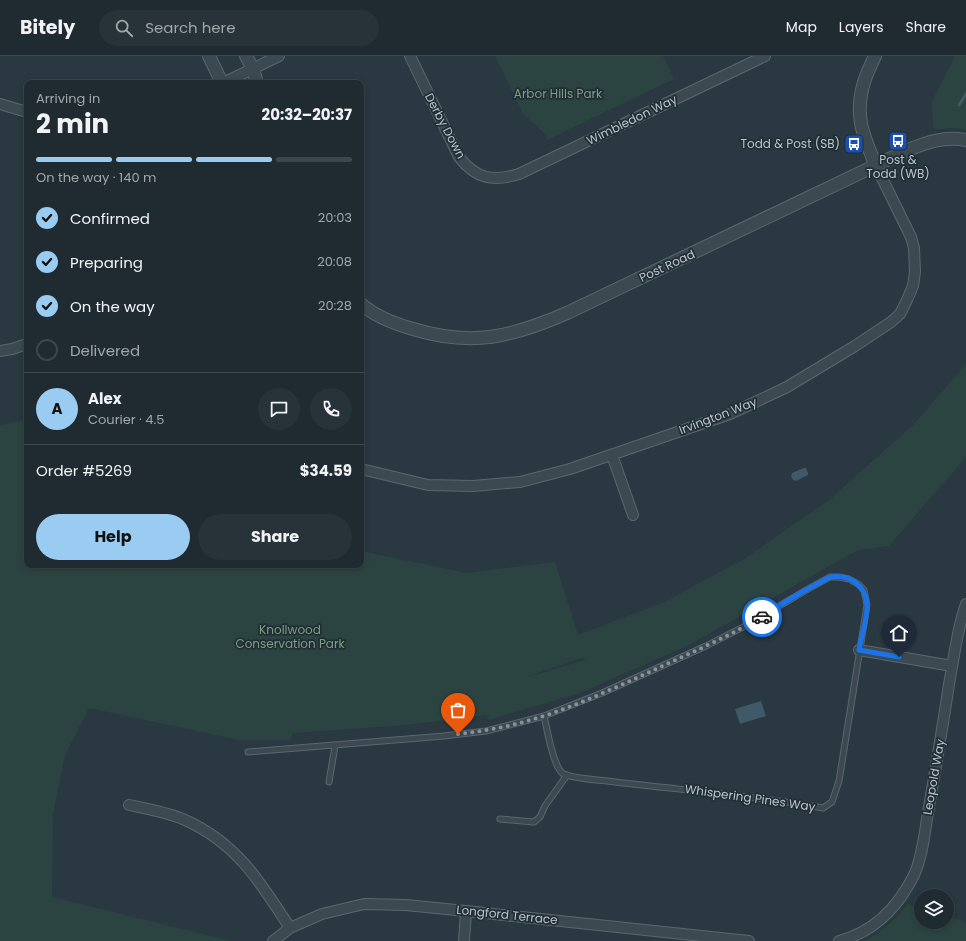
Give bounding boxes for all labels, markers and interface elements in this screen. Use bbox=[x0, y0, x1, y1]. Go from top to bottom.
search box bbox=[99, 10, 379, 46]
text: Bitely bbox=[20, 14, 75, 41]
icon: search bbox=[113, 17, 135, 39]
text: Search here bbox=[145, 17, 236, 38]
text: Map bbox=[786, 17, 817, 37]
text: Layers bbox=[839, 17, 883, 37]
text: Share bbox=[905, 17, 946, 37]
park label: Arbor Hills Park bbox=[514, 85, 603, 102]
text: Arriving in bbox=[36, 89, 100, 108]
street label: Derby Down bbox=[421, 90, 470, 162]
street label: Wimbledon Way bbox=[584, 90, 680, 149]
text: 20:32–20:37 bbox=[262, 104, 352, 125]
text: 2 min bbox=[36, 106, 109, 142]
bus stop icon: Post & Todd (WB) bbox=[887, 130, 909, 152]
bus stop icon: Todd & Post (SB) bbox=[843, 133, 865, 155]
place label: Todd & Post (SB) bbox=[741, 135, 840, 152]
place label: Post & Todd (WB) bbox=[866, 151, 930, 182]
text: On the way · 140 m bbox=[36, 168, 156, 187]
icon: check bbox=[36, 207, 58, 229]
text: Confirmed bbox=[70, 208, 150, 229]
text: 20:03 bbox=[318, 208, 352, 227]
street label: Post Road bbox=[636, 245, 697, 286]
icon: check bbox=[36, 251, 58, 273]
text: Preparing bbox=[70, 252, 143, 273]
text: 20:08 bbox=[317, 252, 352, 271]
icon: check bbox=[36, 295, 58, 317]
text: On the way bbox=[70, 296, 155, 317]
text: 20:28 bbox=[318, 296, 352, 315]
text: Delivered bbox=[70, 340, 140, 361]
text: Alex bbox=[88, 388, 122, 409]
button: chat bbox=[258, 388, 300, 430]
button: phone bbox=[310, 388, 352, 430]
street label: Irvington Way bbox=[676, 393, 760, 438]
text: A bbox=[51, 398, 63, 419]
text: Courier · 4.5 bbox=[88, 410, 164, 429]
text: Order #5269 bbox=[36, 460, 132, 481]
text: $34.59 bbox=[300, 460, 352, 481]
button: Help bbox=[36, 514, 190, 560]
button: Share bbox=[198, 514, 352, 560]
courier bbox=[742, 597, 782, 637]
icon: car bbox=[751, 606, 773, 628]
pin bbox=[882, 616, 916, 657]
park label: Knollwood Conservation Park bbox=[235, 621, 345, 652]
icon: home bbox=[888, 622, 910, 644]
pin bbox=[441, 693, 475, 734]
icon: bag bbox=[447, 699, 469, 721]
street label: Leopold Way bbox=[918, 737, 949, 816]
street label: Whispering Pines Way bbox=[684, 780, 817, 815]
map controls bbox=[914, 889, 954, 929]
button: layers bbox=[914, 889, 954, 929]
street label: Longford Terrace bbox=[456, 901, 559, 928]

